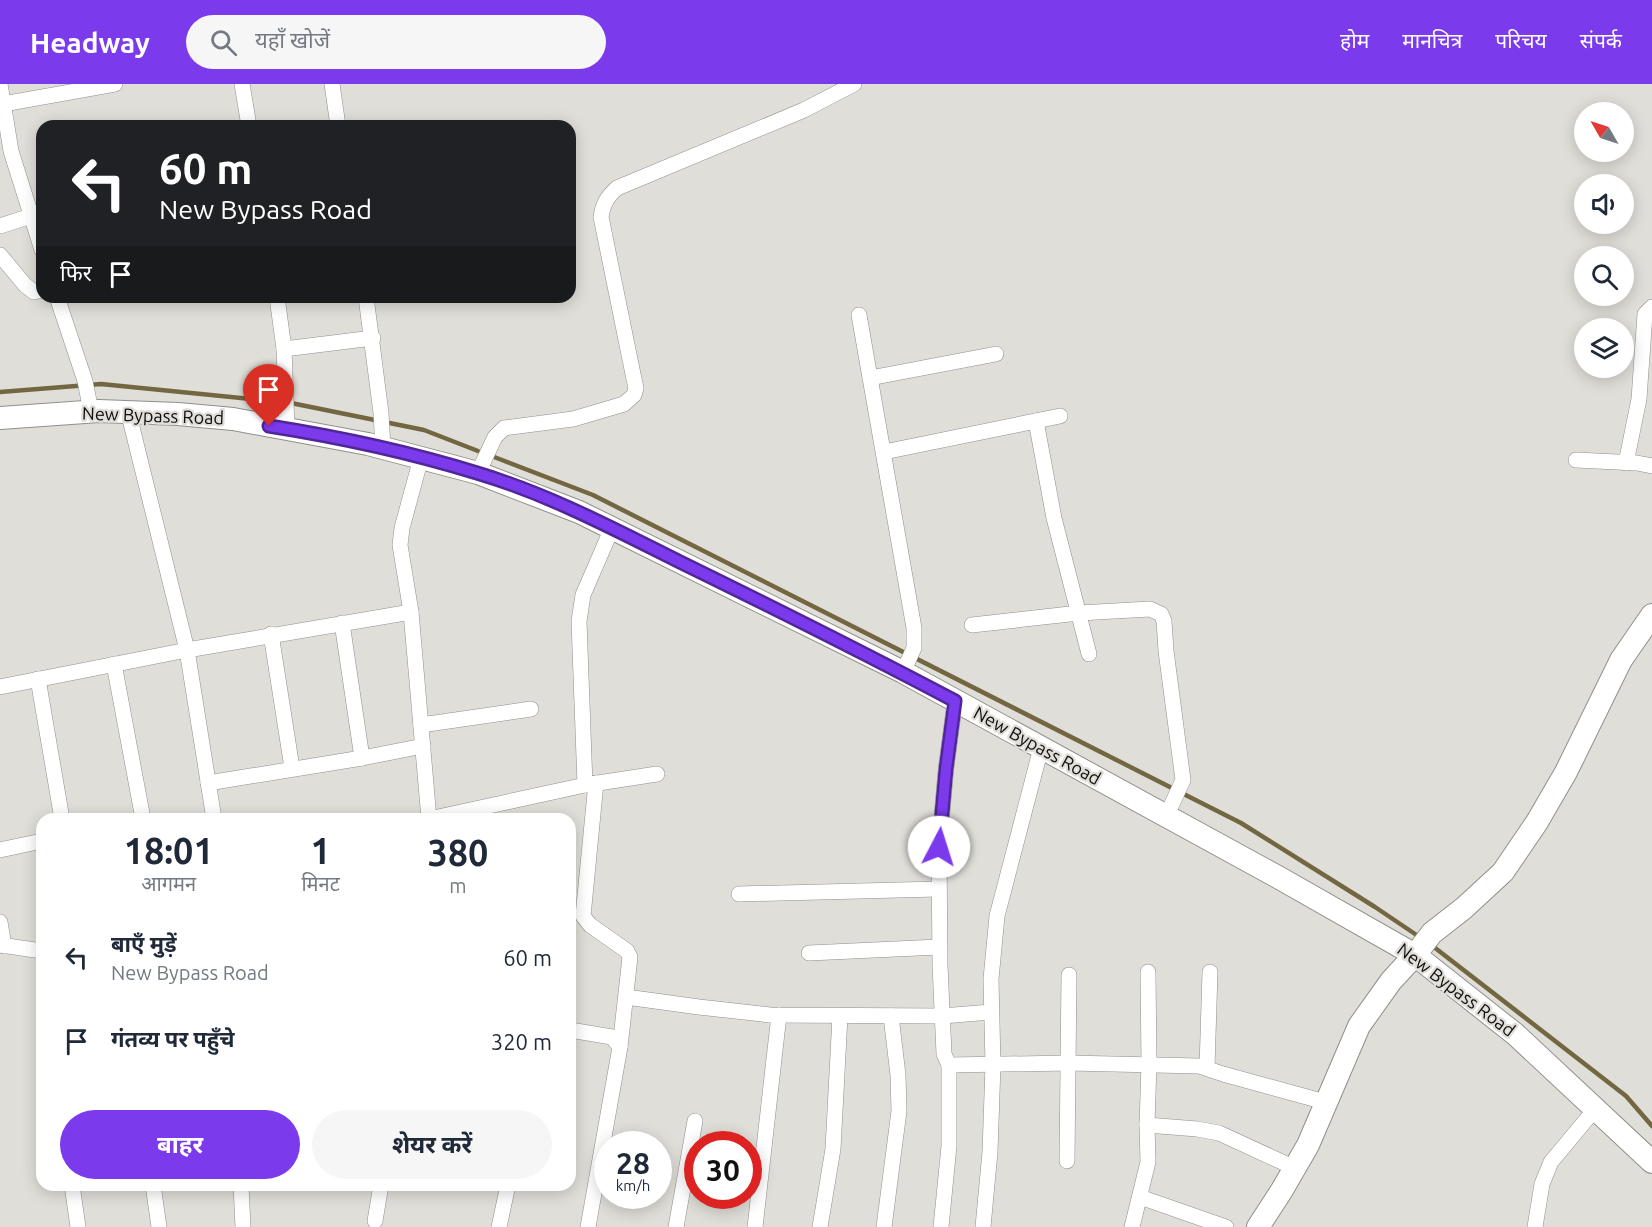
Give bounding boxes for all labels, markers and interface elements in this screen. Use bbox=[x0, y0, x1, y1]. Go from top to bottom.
search box bbox=[186, 15, 606, 69]
icon: search bbox=[207, 26, 240, 59]
text: Headway bbox=[30, 27, 150, 58]
text: यहाँ खोजें bbox=[255, 27, 330, 52]
text: होम bbox=[1340, 28, 1369, 52]
text: मानचित्र bbox=[1402, 28, 1462, 52]
text: परिचय bbox=[1495, 28, 1547, 52]
text: संपर्क bbox=[1580, 28, 1622, 52]
north arrow bbox=[1574, 102, 1634, 162]
map controls bbox=[1574, 102, 1634, 378]
icon: left bbox=[60, 144, 138, 222]
text: 60 m bbox=[159, 145, 253, 192]
button: sound bbox=[1574, 174, 1634, 234]
text: New Bypass Road bbox=[159, 194, 372, 224]
button: search bbox=[1574, 246, 1634, 306]
icon: arrive bbox=[104, 258, 137, 291]
text: फिर bbox=[60, 260, 92, 285]
button: layers bbox=[1574, 318, 1634, 378]
pin bbox=[243, 364, 294, 426]
icon: arrive bbox=[252, 373, 285, 406]
street label: New Bypass Road bbox=[82, 403, 224, 427]
street label: New Bypass Road bbox=[971, 702, 1104, 788]
position arrow bbox=[907, 815, 971, 879]
text: 18:01 bbox=[124, 830, 214, 871]
text: 1 bbox=[310, 830, 331, 871]
text: 380 bbox=[427, 832, 488, 873]
text: आगमन bbox=[141, 872, 196, 895]
text: मिनट bbox=[301, 872, 340, 895]
text: m bbox=[449, 874, 466, 897]
text: बाएँ मुड़ें bbox=[111, 931, 177, 956]
street label: New Bypass Road bbox=[1394, 938, 1519, 1040]
icon: left bbox=[60, 941, 93, 974]
text: 60 m bbox=[503, 945, 552, 970]
text: New Bypass Road bbox=[111, 961, 269, 984]
icon: arrive bbox=[60, 1025, 93, 1058]
text: गंतव्य पर पहुँचे bbox=[111, 1026, 235, 1051]
text: 320 m bbox=[491, 1029, 552, 1054]
button: बाहर bbox=[60, 1110, 300, 1179]
button: शेयर करें bbox=[312, 1110, 552, 1179]
speed limit sign: 30 bbox=[684, 1131, 762, 1209]
text: 28 bbox=[616, 1146, 650, 1180]
text: km/h bbox=[616, 1177, 650, 1194]

